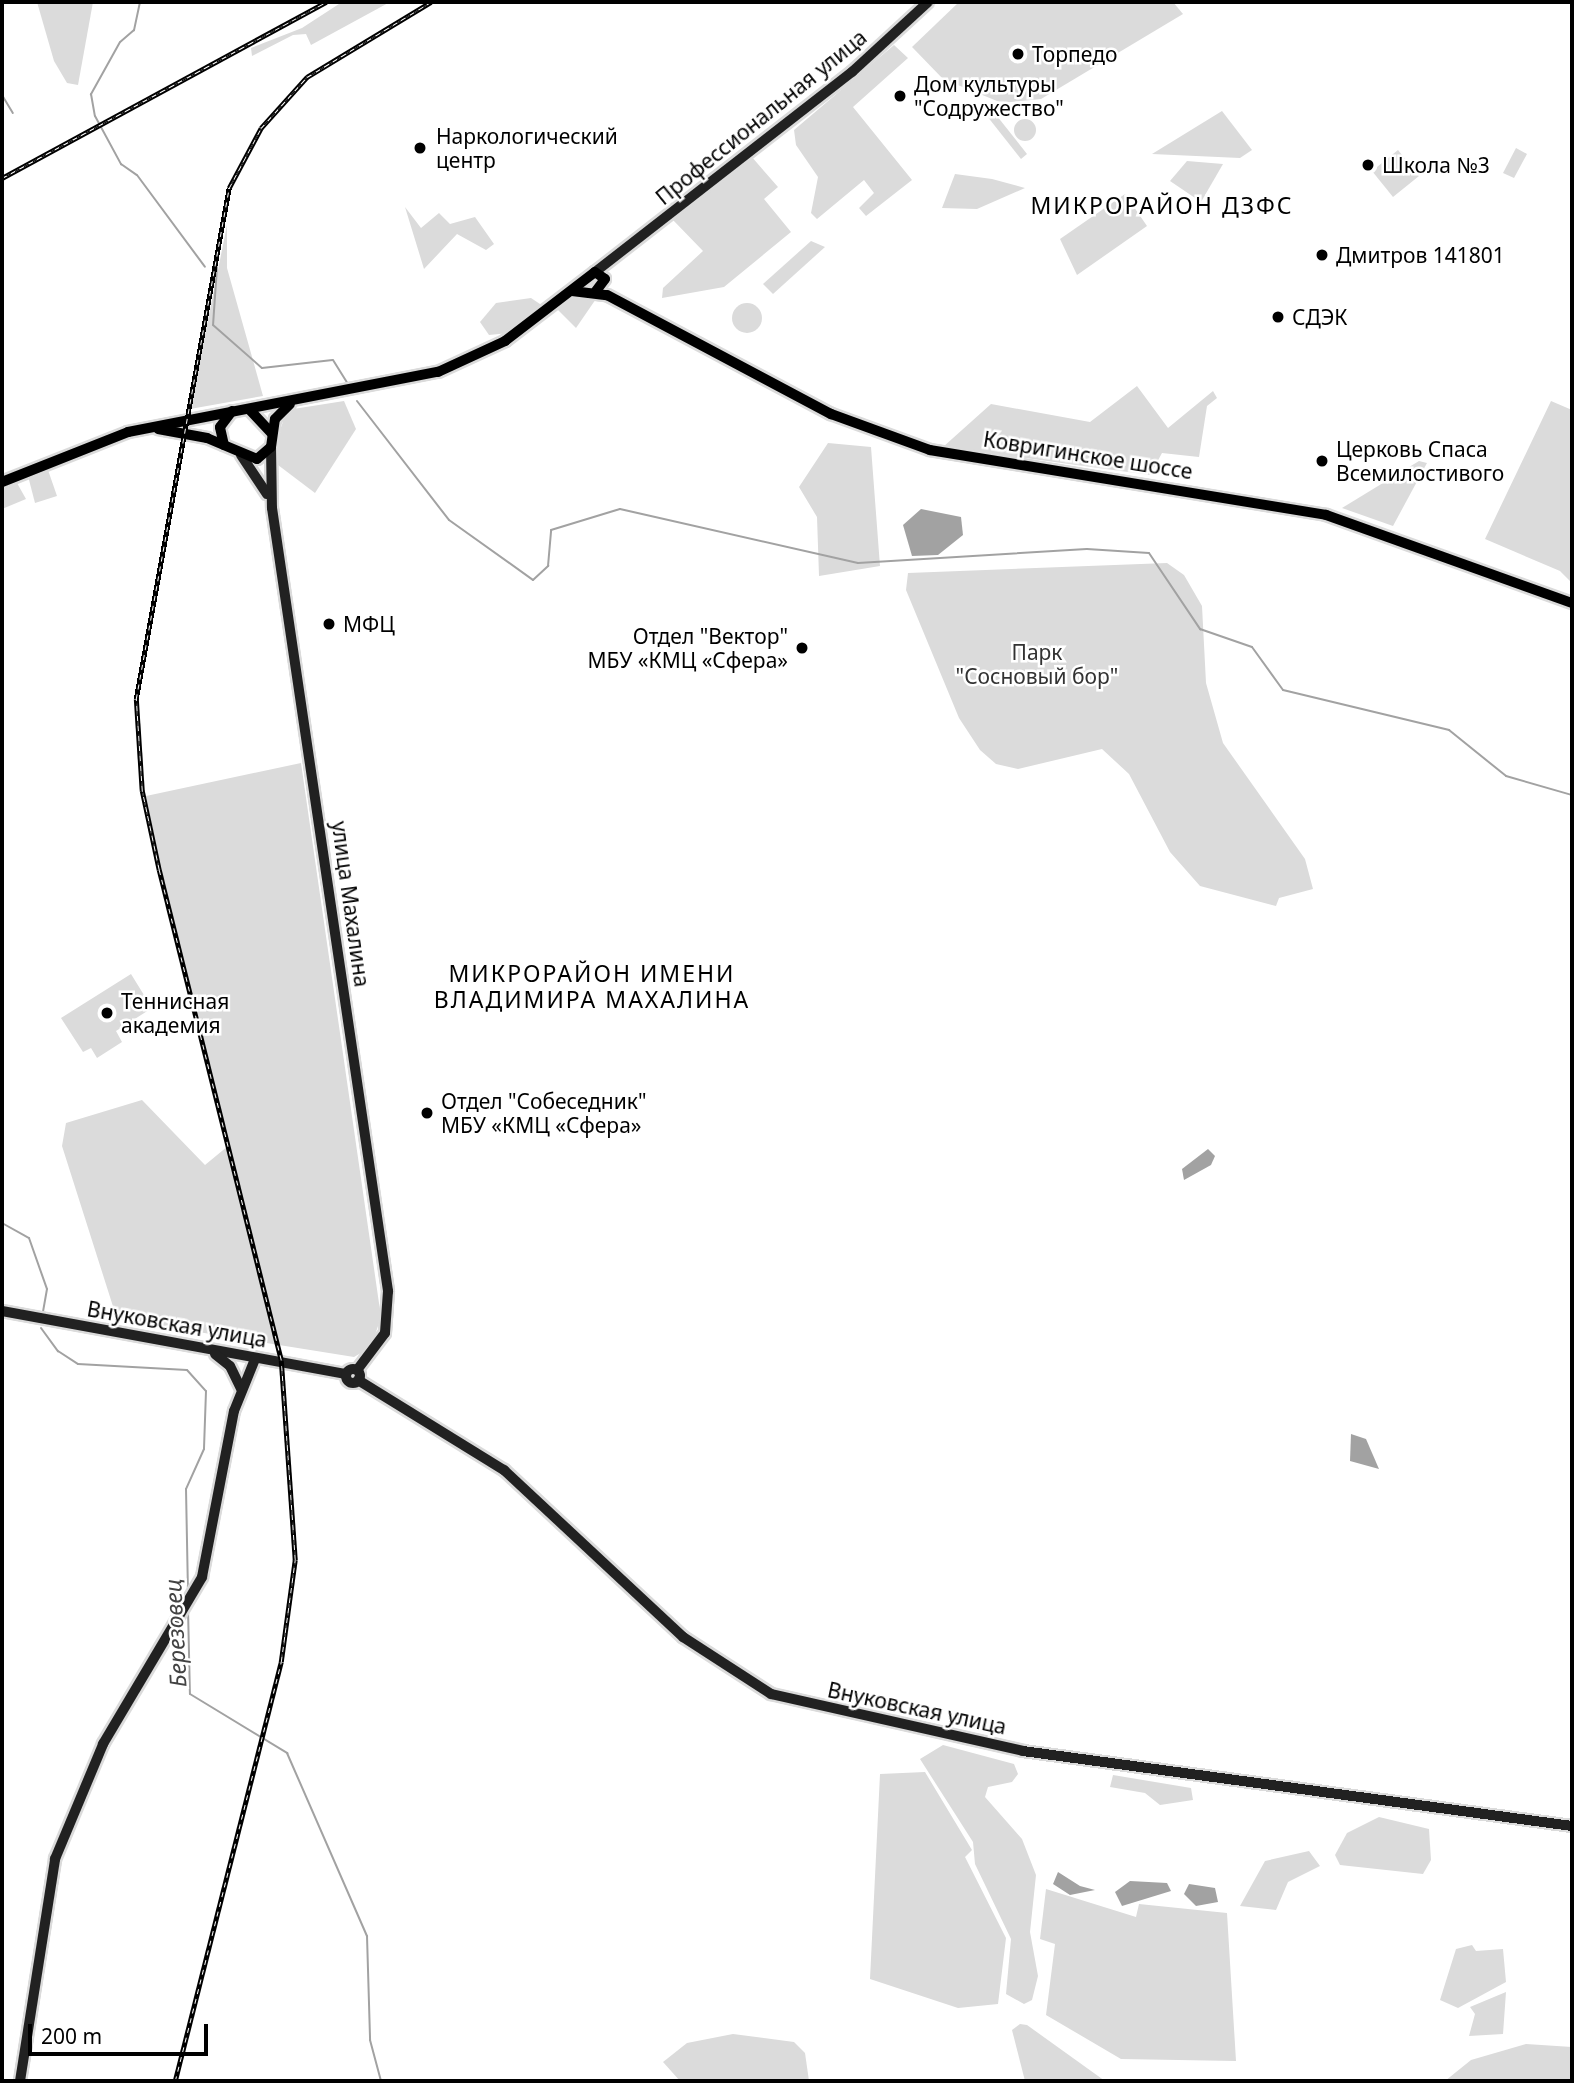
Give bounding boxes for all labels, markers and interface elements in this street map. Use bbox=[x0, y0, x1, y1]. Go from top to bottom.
street label: Профессиональная улица bbox=[651, 24, 871, 210]
place label: Торпедо bbox=[1032, 41, 1117, 67]
marker: Торпедо bbox=[1010, 46, 1026, 62]
place label: Дом культуры "Содружество" bbox=[914, 71, 1064, 121]
marker: Дом культуры "Содружество" bbox=[892, 88, 908, 104]
place label: Наркологический центр bbox=[436, 123, 618, 173]
marker: Наркологический центр bbox=[410, 138, 430, 158]
place label: Школа №3 bbox=[1382, 152, 1490, 178]
marker: Школа №3 bbox=[1360, 157, 1376, 173]
district label: МИКРОРАЙОН ДЗФС bbox=[1032, 191, 1292, 219]
place label: Дмитров 141801 bbox=[1336, 242, 1505, 268]
marker: Дмитров 141801 bbox=[1314, 247, 1330, 263]
place label: СДЭК bbox=[1292, 304, 1347, 330]
marker: СДЭК bbox=[1270, 309, 1286, 325]
street label: Ковригинское шоссе bbox=[982, 426, 1194, 484]
place label: Церковь Спаса Всемилостивого bbox=[1336, 436, 1504, 486]
marker: Церковь Спаса Всемилостивого bbox=[1314, 453, 1330, 469]
place label: МФЦ bbox=[343, 611, 395, 637]
marker: МФЦ bbox=[321, 616, 337, 632]
place label: Отдел "Вектор" МБУ «КМЦ «Сфера» bbox=[587, 623, 788, 673]
park label: Парк "Сосновый бор" bbox=[956, 639, 1118, 689]
marker: Отдел "Вектор" МБУ «КМЦ «Сфера» bbox=[794, 640, 810, 656]
street label: улица Махалина bbox=[327, 819, 375, 989]
district label: МИКРОРАЙОН ИМЕНИ ВЛАДИМИРА МАХАЛИНА bbox=[436, 959, 748, 1013]
place label: Теннисная академия bbox=[121, 988, 229, 1038]
marker: Теннисная академия bbox=[99, 1005, 115, 1021]
place label: Отдел "Собеседник" МБУ «КМЦ «Сфера» bbox=[441, 1088, 647, 1138]
marker: Отдел "Собеседник" МБУ «КМЦ «Сфера» bbox=[419, 1105, 435, 1121]
street label: Внуковская улица bbox=[85, 1296, 269, 1352]
water label: Березовец bbox=[158, 1578, 192, 1688]
street label: Внуковская улица bbox=[825, 1677, 1009, 1739]
scale bar bbox=[32, 2010, 212, 2054]
text: 200 m bbox=[41, 2022, 102, 2050]

